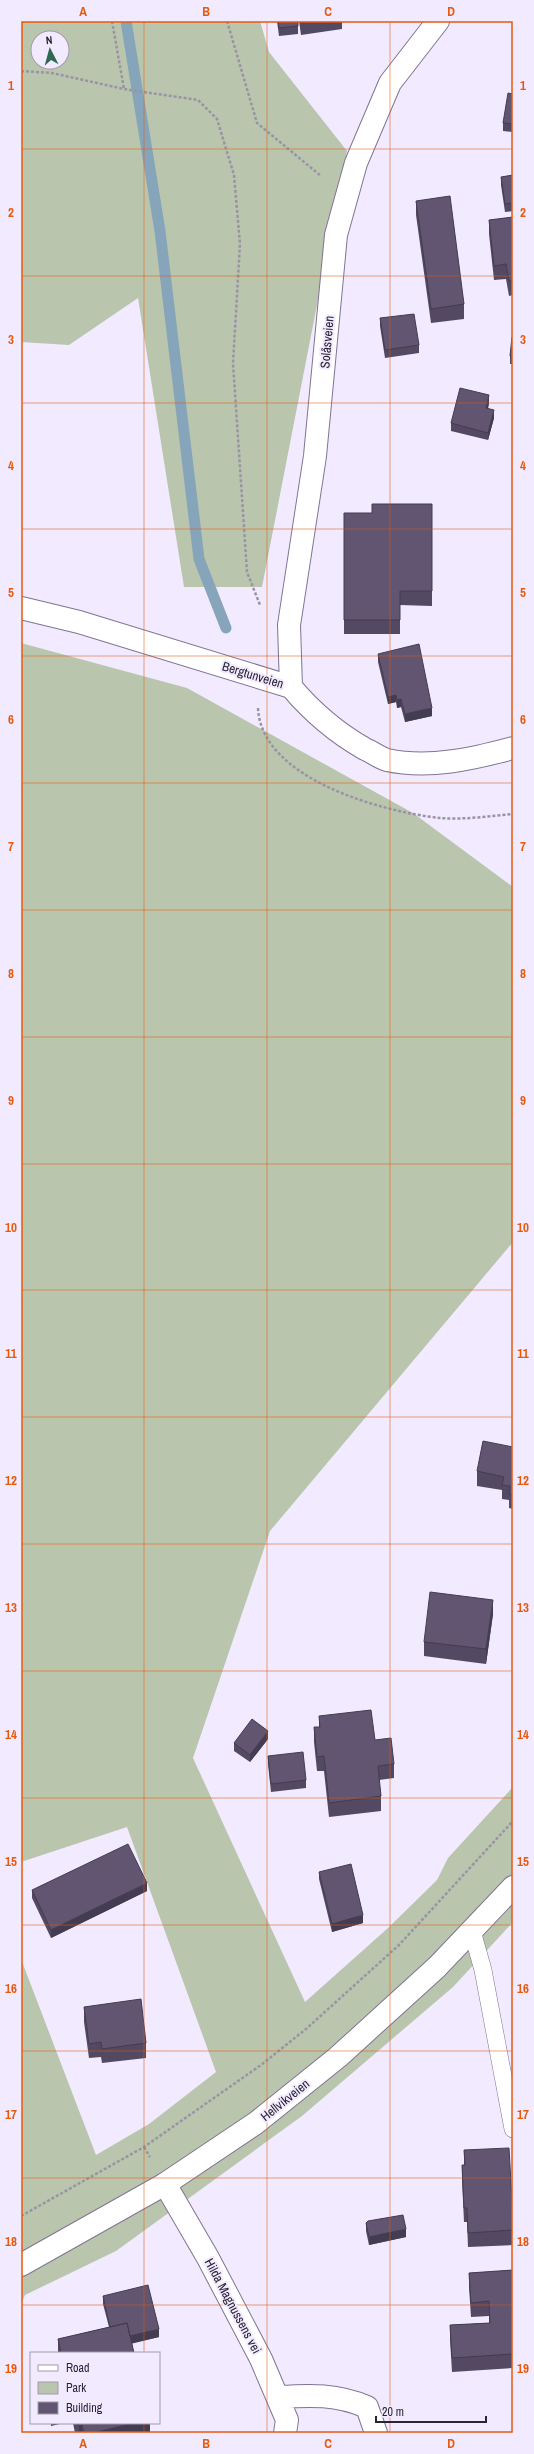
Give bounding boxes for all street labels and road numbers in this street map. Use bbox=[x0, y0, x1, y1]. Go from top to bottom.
street label: Solåsveien bbox=[316, 315, 338, 369]
street label: Bergtunveien bbox=[220, 658, 286, 692]
street label: Hellvikveien bbox=[257, 2075, 313, 2125]
street label: Hilda Magnussens vei bbox=[201, 2255, 265, 2357]

